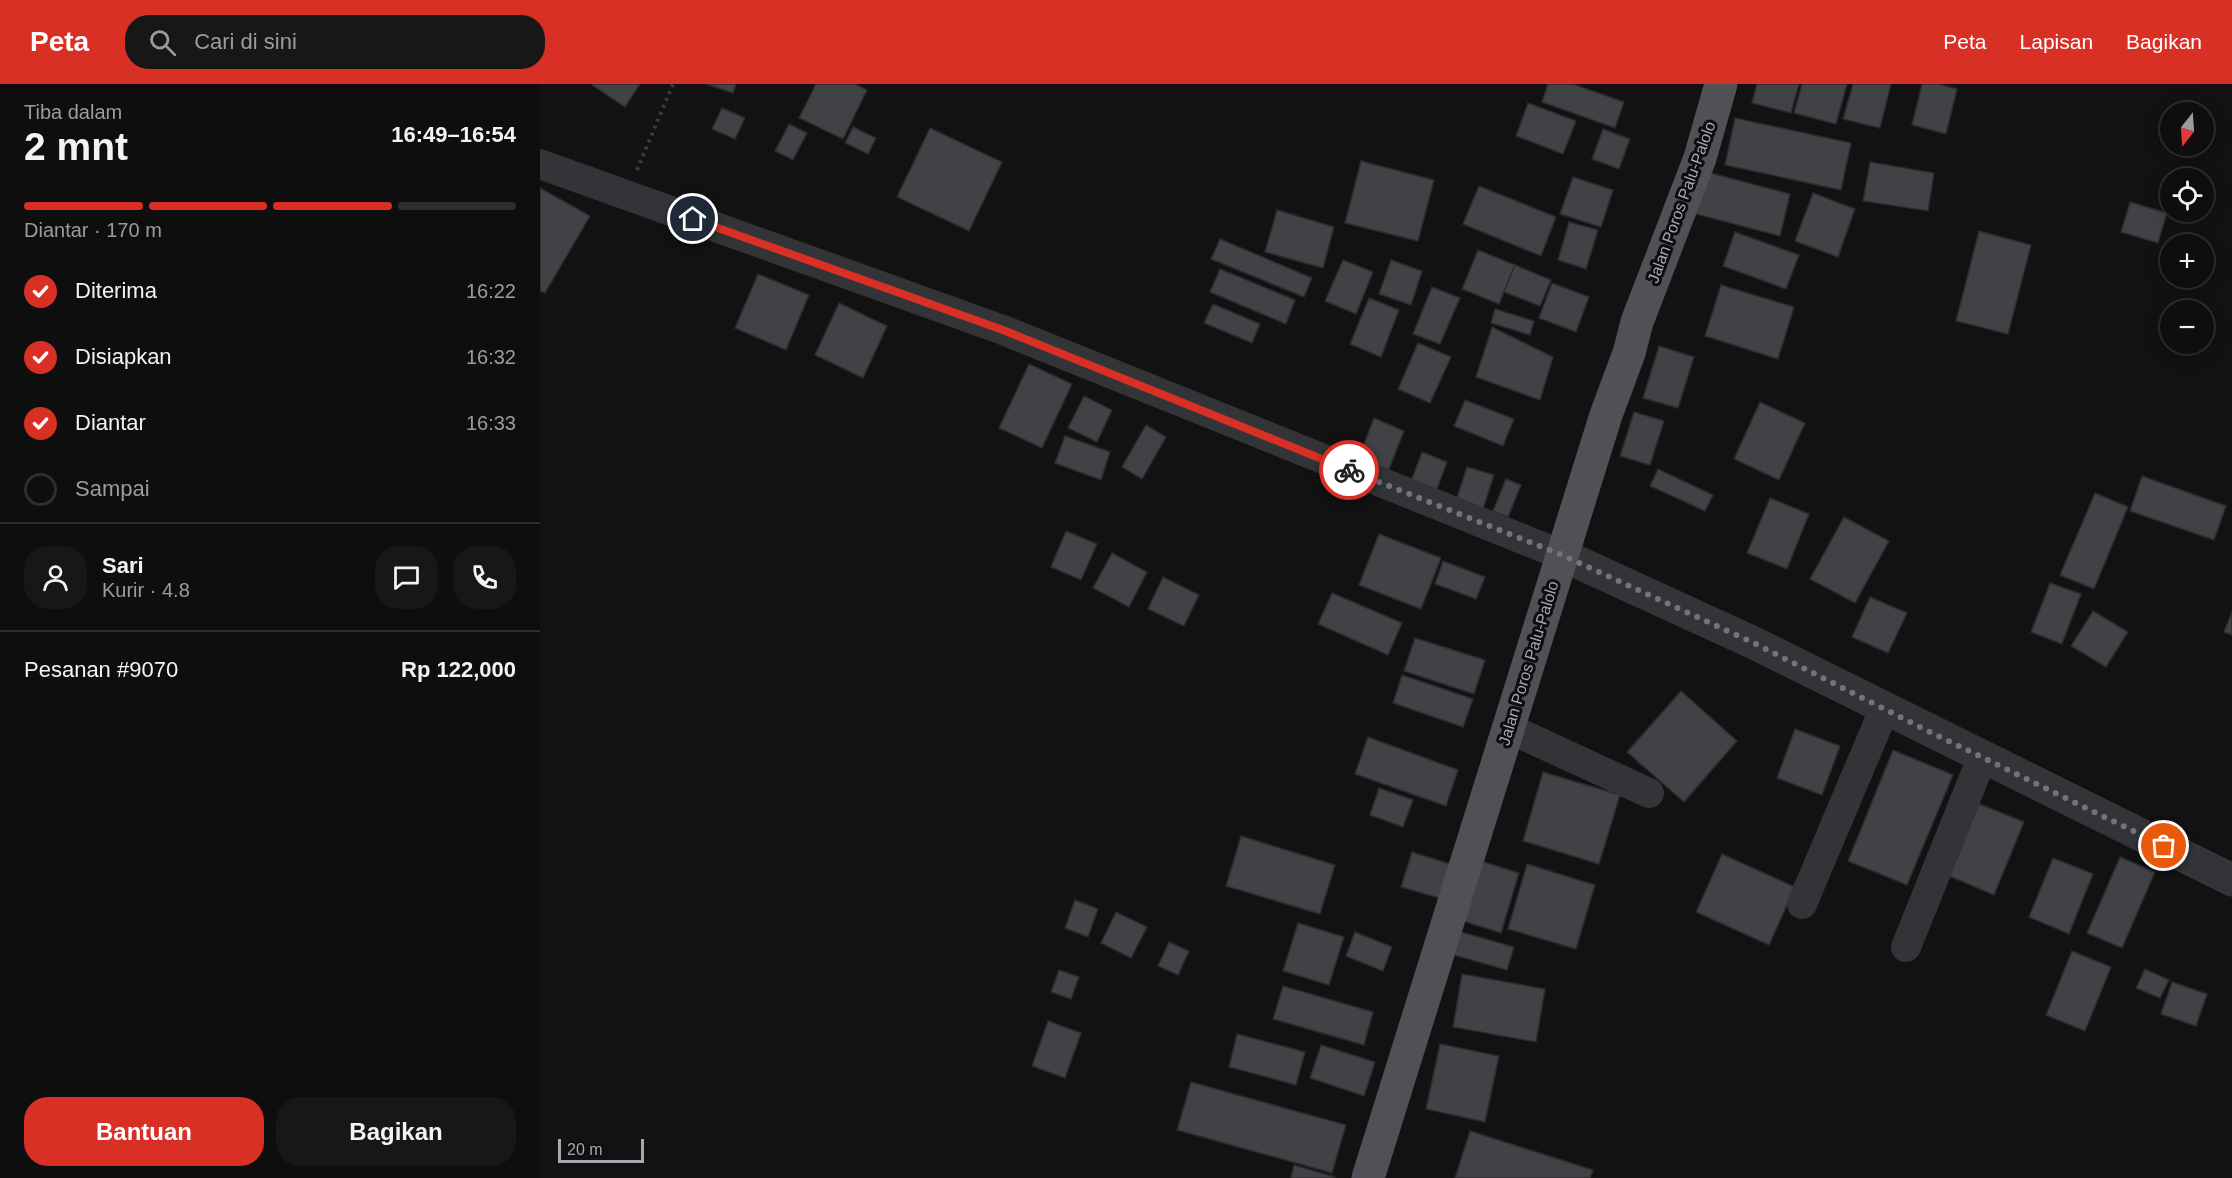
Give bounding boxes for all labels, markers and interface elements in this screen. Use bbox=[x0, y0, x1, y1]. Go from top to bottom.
search box bbox=[125, 15, 545, 69]
text: Peta bbox=[30, 26, 89, 57]
icon: search bbox=[146, 26, 179, 59]
text: Cari di sini bbox=[194, 29, 297, 54]
text: Peta bbox=[1943, 30, 1987, 53]
text: Lapisan bbox=[2020, 30, 2093, 53]
text: Bagikan bbox=[2126, 30, 2202, 53]
text: Tiba dalam bbox=[24, 101, 122, 123]
north arrow bbox=[2160, 102, 2214, 156]
map controls bbox=[2160, 102, 2214, 354]
street label: Jalan Poros Palu-Palolo bbox=[1644, 119, 1719, 285]
text: 16:49–16:54 bbox=[391, 122, 516, 147]
text: 2 mnt bbox=[24, 125, 128, 168]
button: locate bbox=[2160, 168, 2214, 222]
pin bbox=[667, 193, 718, 244]
icon: home bbox=[676, 202, 709, 235]
text: Diantar · 170 m bbox=[24, 219, 162, 241]
button: + bbox=[2160, 234, 2214, 288]
icon: check bbox=[24, 275, 57, 308]
text: Diterima bbox=[75, 278, 157, 303]
text: 16:22 bbox=[466, 280, 516, 302]
button: − bbox=[2160, 300, 2214, 354]
icon: check bbox=[24, 341, 57, 374]
text: Disiapkan bbox=[75, 344, 172, 369]
text: 16:32 bbox=[466, 346, 516, 368]
icon: check bbox=[24, 407, 57, 440]
text: Diantar bbox=[75, 410, 146, 435]
text: 16:33 bbox=[466, 412, 516, 434]
courier bbox=[1319, 440, 1379, 500]
icon: bike bbox=[1333, 454, 1366, 487]
text: Sampai bbox=[75, 476, 150, 501]
button: person bbox=[24, 546, 87, 609]
button: chat bbox=[375, 546, 438, 609]
button: phone bbox=[453, 546, 516, 609]
text: Sari bbox=[102, 553, 144, 578]
text: Kurir · 4.8 bbox=[102, 579, 190, 601]
street label: Jalan Poros Palu-Palolo bbox=[1495, 579, 1562, 747]
text: Pesanan #9070 bbox=[24, 657, 178, 682]
text: Rp 122,000 bbox=[401, 657, 516, 682]
pin bbox=[2138, 820, 2189, 871]
icon: bag bbox=[2147, 829, 2180, 862]
button: Bantuan bbox=[24, 1097, 264, 1166]
button: Bagikan bbox=[276, 1097, 516, 1166]
scale bar bbox=[558, 1136, 644, 1164]
text: 20 m bbox=[567, 1141, 603, 1158]

